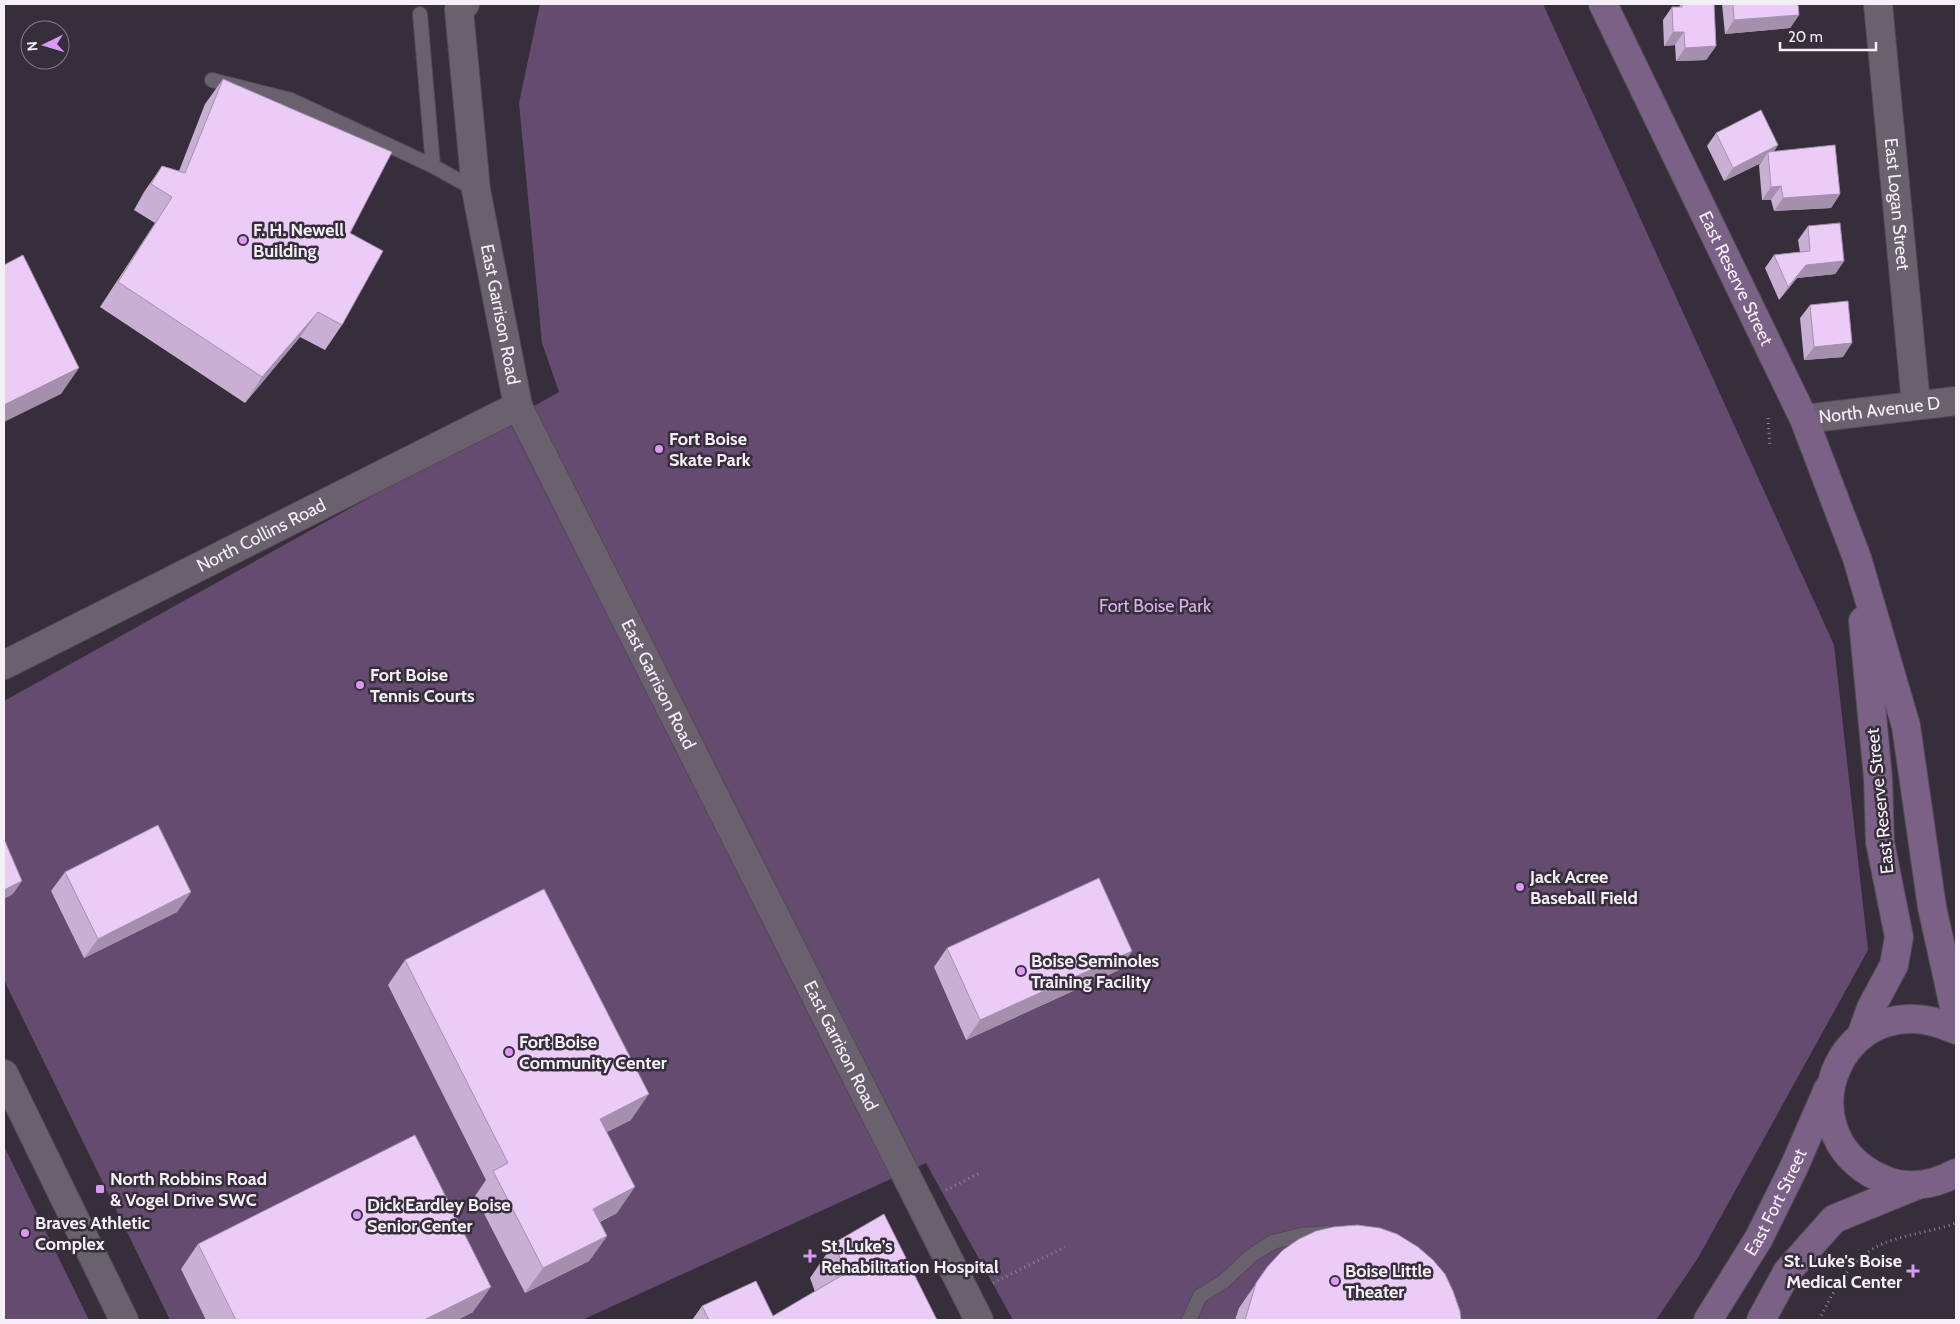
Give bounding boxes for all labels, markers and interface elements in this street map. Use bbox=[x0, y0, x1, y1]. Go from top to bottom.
north arrow bbox=[20, 20, 70, 70]
scale bar bbox=[1780, 20, 1876, 52]
text: 20 m bbox=[1788, 28, 1823, 46]
text: N bbox=[23, 40, 41, 52]
street label: East Logan Street bbox=[1880, 137, 1914, 271]
street label: East Reserve Street bbox=[1694, 208, 1778, 349]
place label: F. H. Newell Building bbox=[253, 219, 344, 262]
marker: F. H. Newell Building bbox=[237, 234, 249, 246]
street label: East Garrison Road bbox=[476, 242, 525, 387]
street label: North Avenue D bbox=[1818, 392, 1941, 428]
place label: Fort Boise Skate Park bbox=[669, 428, 751, 471]
marker: Fort Boise Skate Park bbox=[653, 443, 665, 455]
street label: North Collins Road bbox=[193, 494, 329, 577]
park label: Fort Boise Park bbox=[1099, 595, 1212, 617]
street label: East Garrison Road bbox=[616, 616, 700, 753]
place label: Fort Boise Tennis Courts bbox=[370, 664, 475, 707]
marker: Fort Boise Tennis Courts bbox=[354, 679, 366, 691]
street label: East Reserve Street bbox=[1861, 727, 1899, 875]
place label: Jack Acree Baseball Field bbox=[1529, 866, 1638, 909]
marker: Jack Acree Baseball Field bbox=[1514, 881, 1526, 893]
place label: Boise Seminoles Training Facility bbox=[1031, 950, 1160, 993]
marker: Boise Seminoles Training Facility bbox=[1015, 965, 1027, 977]
street label: East Garrison Road bbox=[799, 977, 883, 1115]
place label: Fort Boise Community Center bbox=[519, 1031, 667, 1074]
marker: Fort Boise Community Center bbox=[503, 1046, 515, 1058]
street label: East Fort Street bbox=[1740, 1145, 1812, 1260]
place label: North Robbins Road & Vogel Drive SWC bbox=[110, 1168, 267, 1211]
marker: North Robbins Road & Vogel Drive SWC bbox=[94, 1183, 106, 1195]
place label: Dick Eardley Boise Senior Center bbox=[367, 1194, 511, 1237]
marker: Dick Eardley Boise Senior Center bbox=[351, 1209, 363, 1221]
place label: Braves Athletic Complex bbox=[35, 1212, 150, 1255]
marker: Braves Athletic Complex bbox=[19, 1227, 31, 1239]
place label: St. Luke’s Rehabilitation Hospital bbox=[821, 1235, 999, 1278]
marker: St. Luke’s Rehabilitation Hospital bbox=[803, 1249, 817, 1263]
place label: St. Luke's Boise Medical Center bbox=[1784, 1250, 1902, 1293]
place label: Boise Little Theater bbox=[1345, 1260, 1431, 1303]
marker: St. Luke's Boise Medical Center bbox=[1906, 1264, 1920, 1278]
marker: Boise Little Theater bbox=[1329, 1275, 1341, 1287]

